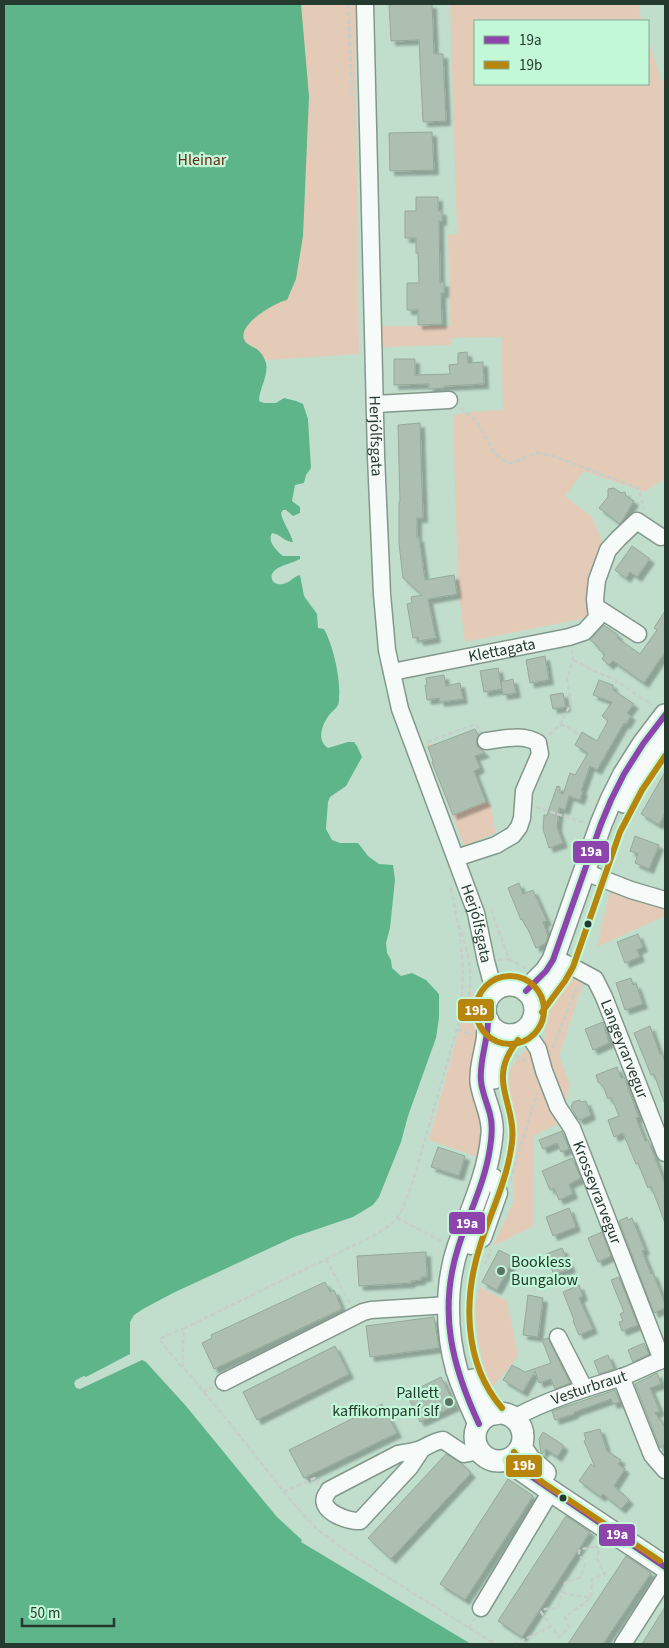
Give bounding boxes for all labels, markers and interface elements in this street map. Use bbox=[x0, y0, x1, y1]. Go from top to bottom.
legend bbox=[474, 20, 649, 85]
text: 19a bbox=[519, 30, 541, 51]
text: 19b bbox=[519, 55, 542, 76]
park label: Hleinar bbox=[178, 149, 227, 171]
street label: Herjólfsgata bbox=[364, 395, 388, 477]
street label: Klettagata bbox=[466, 633, 537, 668]
line badge: 19a bbox=[572, 840, 610, 864]
text: 19a bbox=[580, 842, 602, 862]
street label: Herjólfsgata bbox=[455, 881, 497, 965]
unlabelled marker bbox=[583, 919, 593, 929]
street label: Langeyrarvegur bbox=[595, 996, 654, 1102]
line badge: 19b bbox=[457, 998, 495, 1022]
text: 19b bbox=[465, 1001, 487, 1021]
street label: Krosseyrarvegur bbox=[567, 1138, 627, 1248]
line badge: 19a bbox=[448, 1211, 486, 1235]
text: 19a bbox=[456, 1214, 478, 1234]
place label: Bookless Bungalow bbox=[511, 1251, 578, 1291]
marker: Bookless Bungalow bbox=[495, 1265, 507, 1277]
street label: Vesturbraut bbox=[548, 1365, 631, 1411]
place label: Pallett kaffikompaní slf bbox=[332, 1382, 440, 1422]
marker: Pallett kaffikompaní slf bbox=[443, 1396, 455, 1408]
line badge: 19b bbox=[505, 1454, 543, 1478]
text: 19b bbox=[513, 1456, 535, 1476]
unlabelled marker bbox=[558, 1493, 568, 1503]
line badge: 19a bbox=[598, 1523, 636, 1547]
text: 19a bbox=[606, 1525, 628, 1545]
scale bar bbox=[22, 1596, 115, 1628]
text: 50 m bbox=[30, 1603, 60, 1624]

